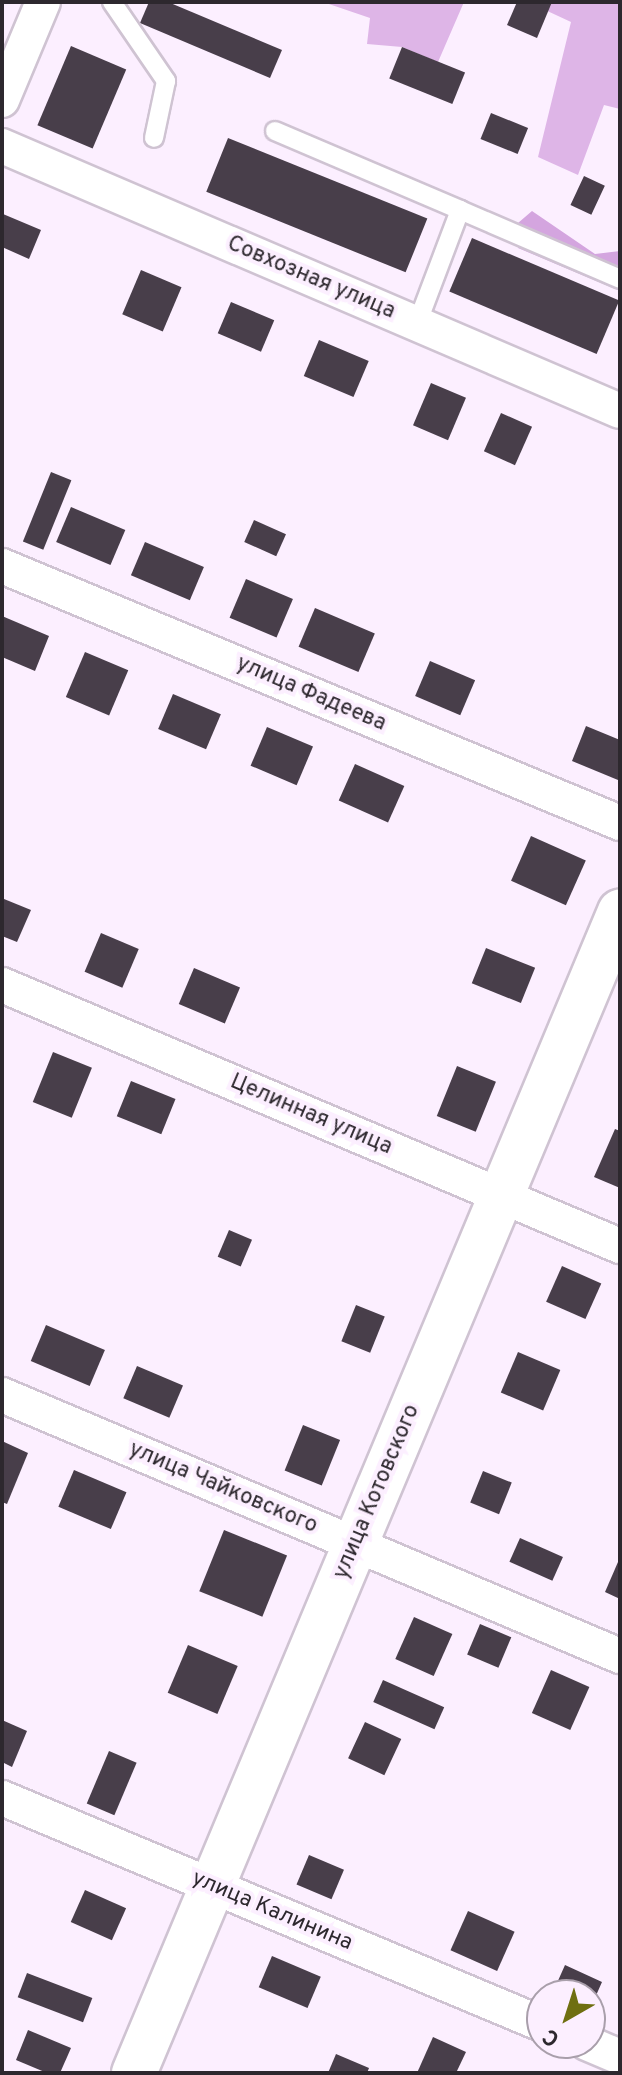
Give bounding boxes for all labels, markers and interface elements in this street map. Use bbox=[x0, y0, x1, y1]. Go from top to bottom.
street label: Совхозная улица bbox=[223, 231, 399, 325]
street label: улица Фадеева bbox=[232, 651, 390, 737]
street label: Целинная улица bbox=[226, 1069, 396, 1161]
street label: улица Котовского bbox=[328, 1401, 426, 1583]
street label: улица Чайковского bbox=[125, 1436, 321, 1540]
street label: улица Калинина bbox=[188, 1865, 356, 1957]
north arrow bbox=[526, 1979, 606, 2059]
text: С bbox=[538, 2022, 566, 2051]

